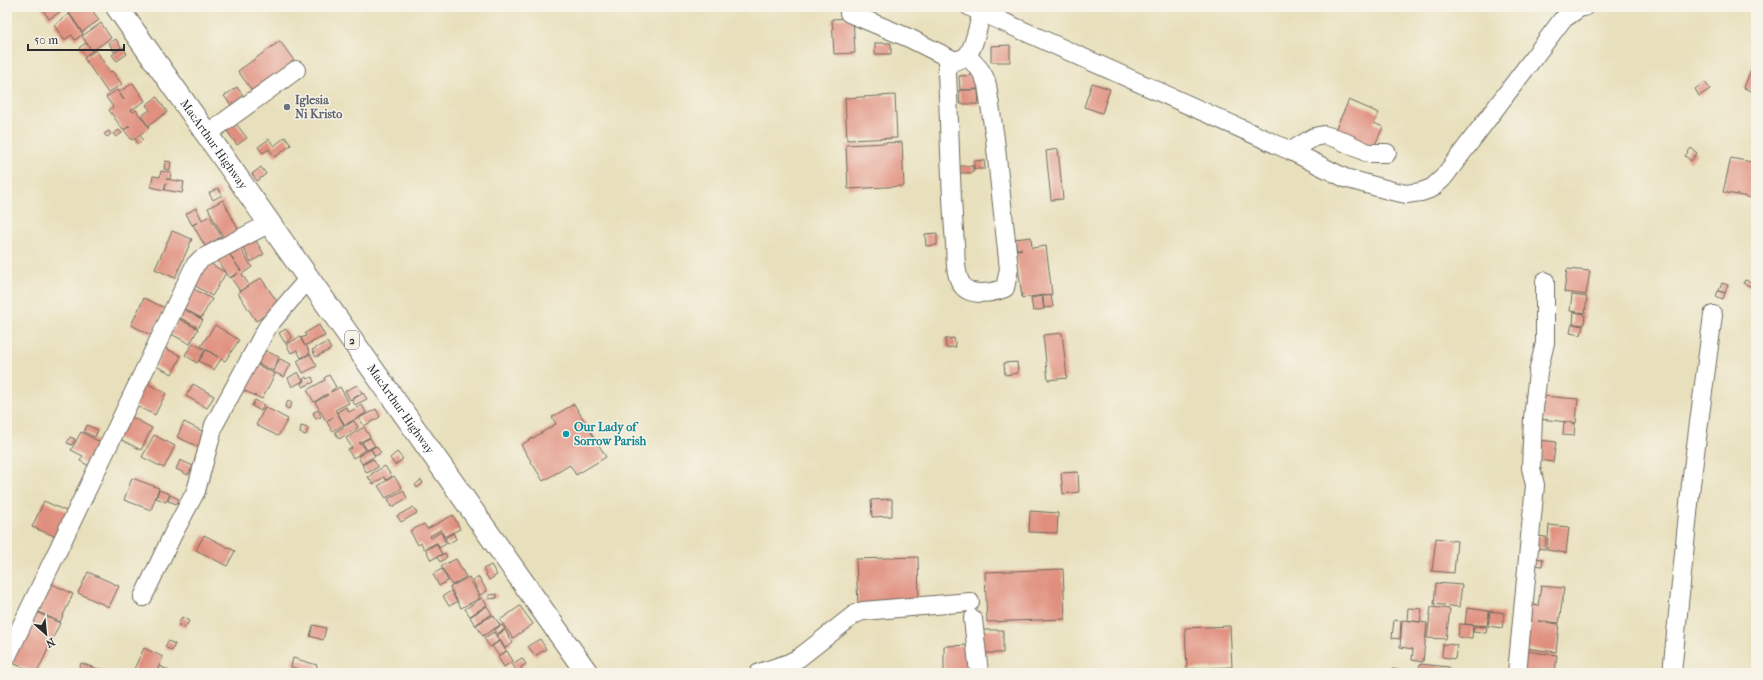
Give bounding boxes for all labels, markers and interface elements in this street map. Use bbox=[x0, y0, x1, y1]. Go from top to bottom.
scale bar bbox=[28, 26, 124, 52]
text: 50 m bbox=[34, 33, 58, 47]
place label: Iglesia Ni Kristo bbox=[295, 93, 342, 121]
street label: MacArthur Highway bbox=[177, 97, 251, 192]
marker: Iglesia Ni Kristo bbox=[282, 102, 292, 112]
road number: 2 bbox=[345, 331, 359, 349]
street label: MacArthur Highway bbox=[364, 361, 437, 457]
place label: Our Lady of Sorrow Parish bbox=[574, 420, 646, 448]
marker: Our Lady of Sorrow Parish bbox=[561, 429, 571, 439]
north arrow bbox=[26, 614, 66, 654]
text: N bbox=[43, 635, 57, 650]

